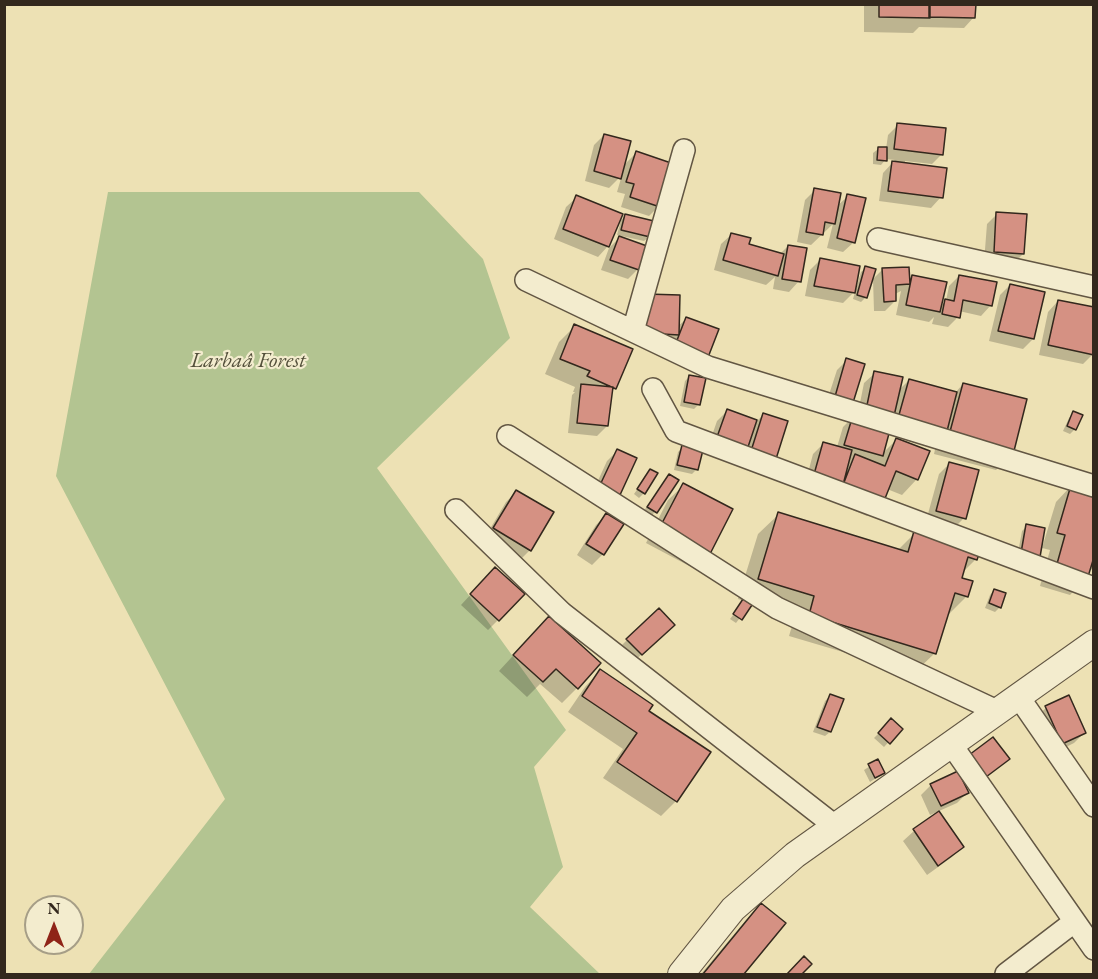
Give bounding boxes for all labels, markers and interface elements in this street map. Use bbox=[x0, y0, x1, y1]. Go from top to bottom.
park label: Larbaâ Forest bbox=[190, 348, 306, 374]
north arrow bbox=[24, 895, 84, 955]
text: N bbox=[48, 898, 60, 919]

